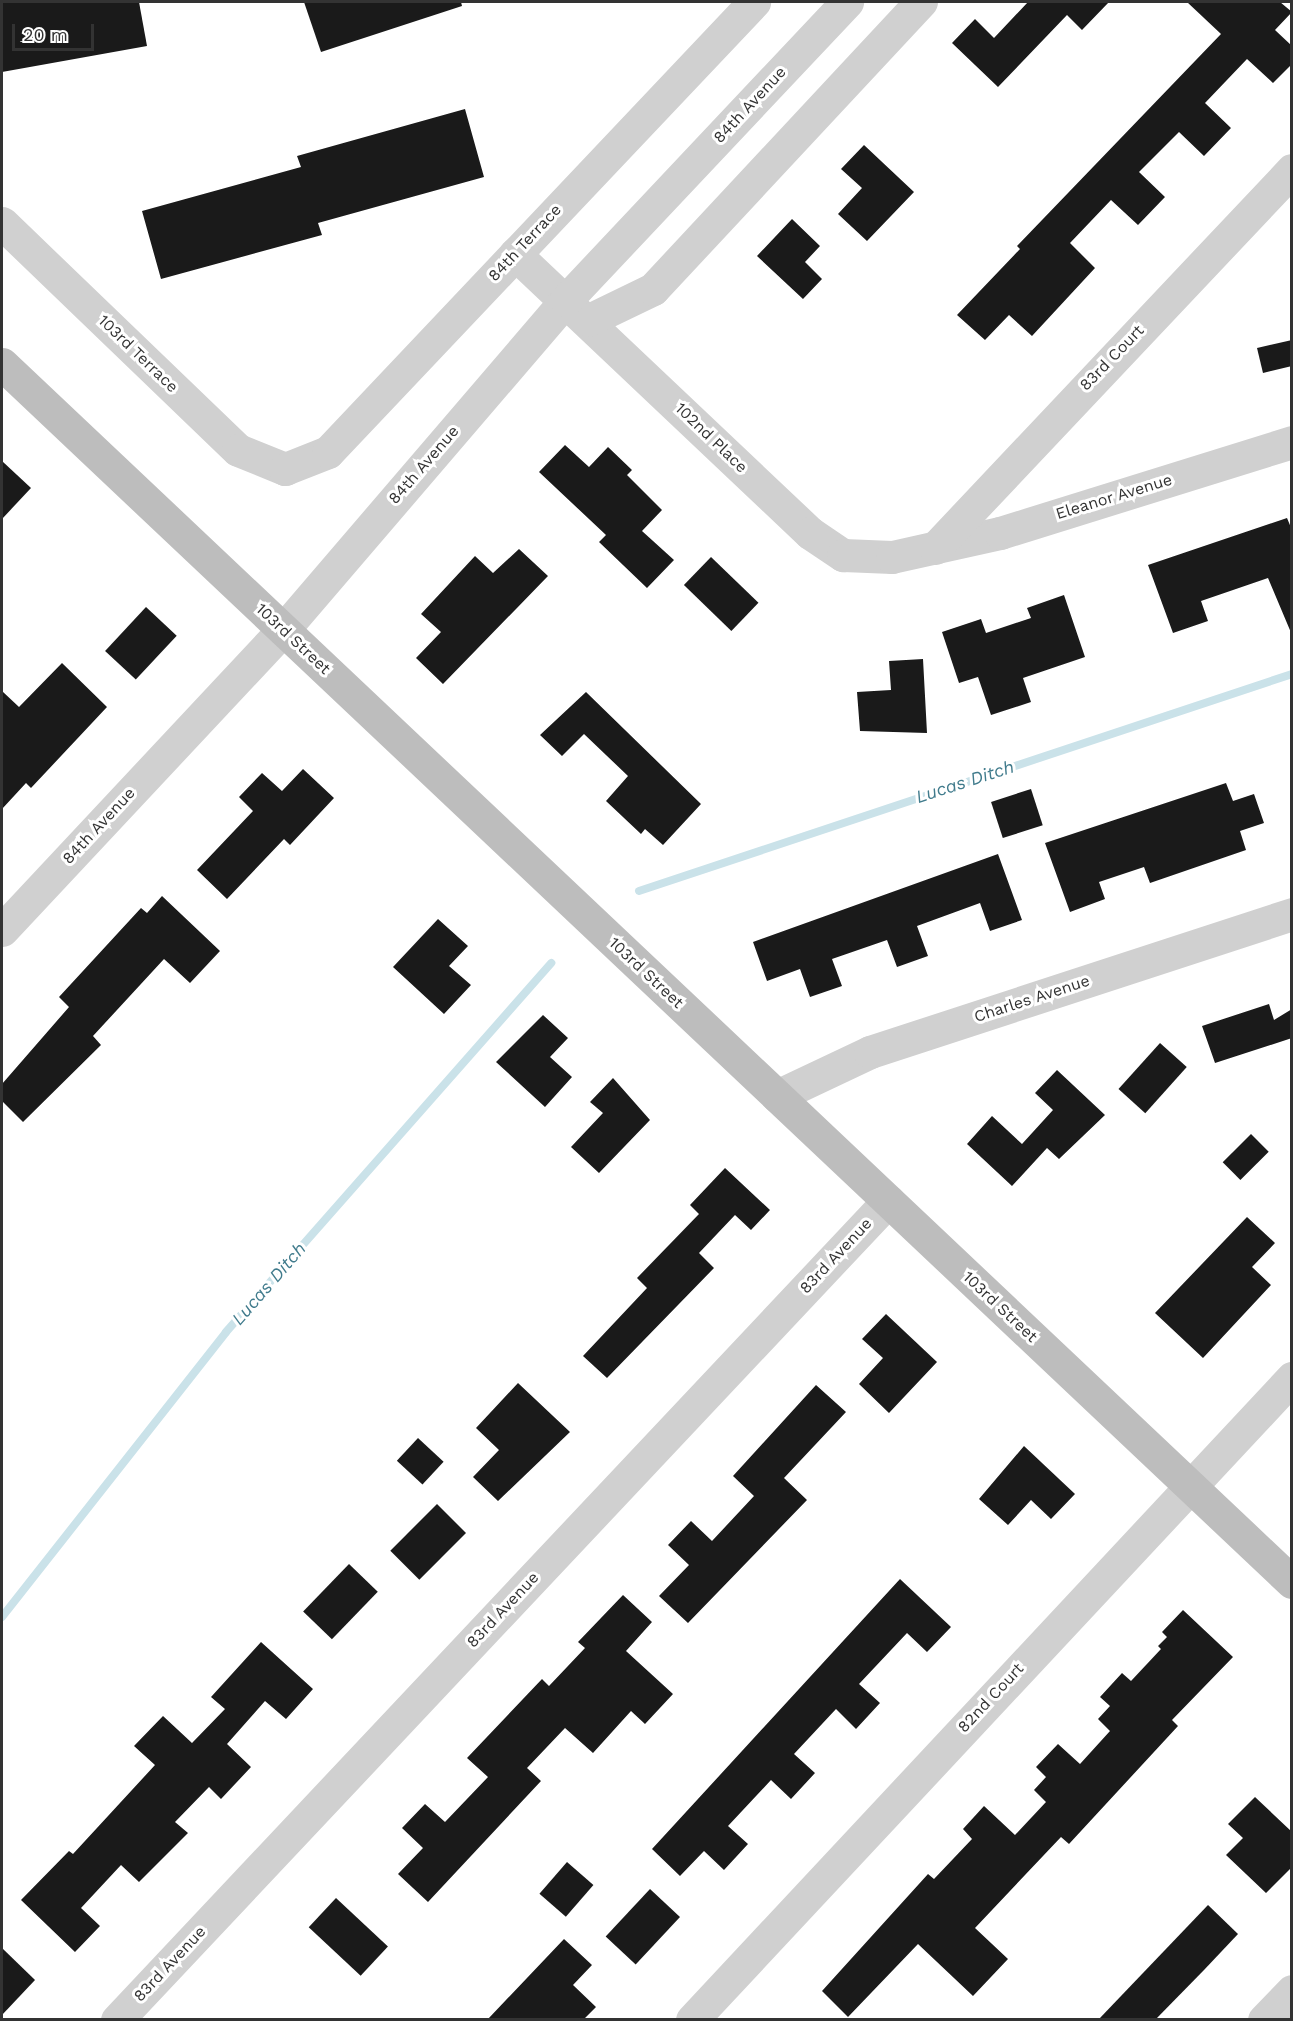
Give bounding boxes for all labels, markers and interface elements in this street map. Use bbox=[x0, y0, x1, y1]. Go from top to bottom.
scale bar bbox=[15, 12, 98, 50]
text: 20 m bbox=[23, 24, 68, 45]
street label: 84th Avenue bbox=[709, 63, 791, 147]
street label: 84th Terrace bbox=[484, 200, 566, 286]
street label: 103rd Terrace bbox=[94, 311, 182, 397]
street label: 83rd Court bbox=[1076, 321, 1148, 395]
street label: 102nd Place bbox=[671, 399, 751, 477]
street label: 84th Avenue bbox=[385, 422, 463, 508]
street label: Eleanor Avenue bbox=[1053, 470, 1175, 524]
street label: 103rd Street bbox=[252, 600, 334, 678]
water label: Lucas Ditch bbox=[913, 756, 1017, 808]
street label: 84th Avenue bbox=[58, 784, 140, 868]
street label: 103rd Street bbox=[605, 934, 687, 1012]
street label: Charles Avenue bbox=[971, 971, 1093, 1027]
street label: 83rd Avenue bbox=[796, 1214, 876, 1298]
water label: Lucas Ditch bbox=[227, 1238, 311, 1330]
street label: 103rd Street bbox=[959, 1268, 1041, 1346]
street label: 83rd Avenue bbox=[463, 1568, 543, 1652]
street label: 82nd Court bbox=[954, 1659, 1028, 1737]
street label: 83rd Avenue bbox=[130, 1922, 210, 2006]

